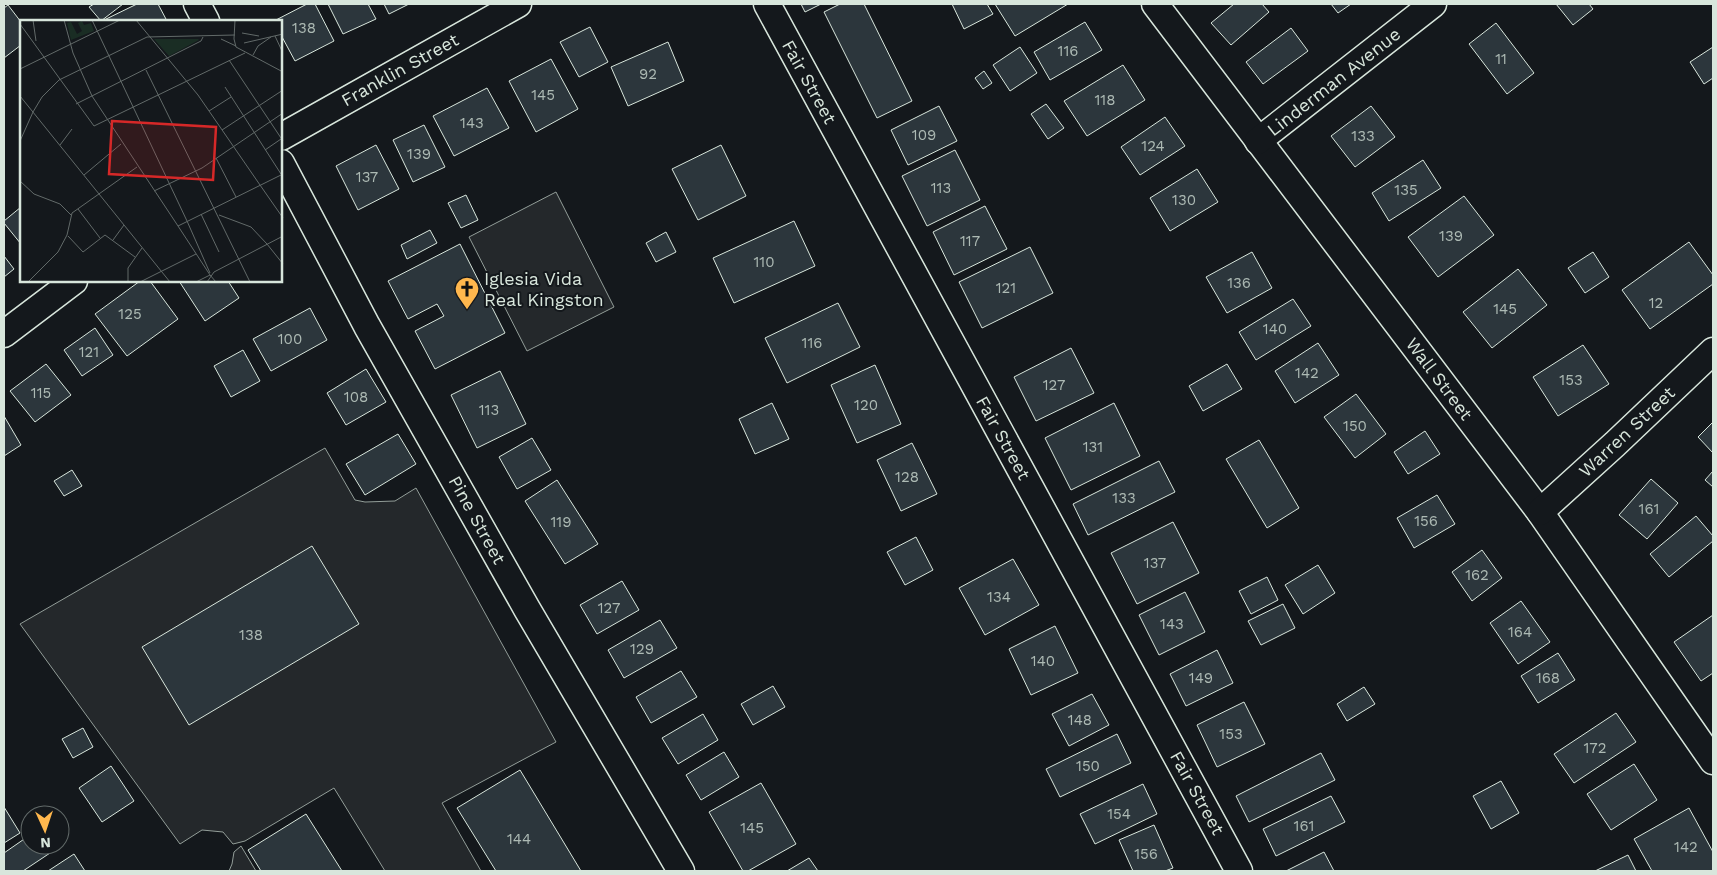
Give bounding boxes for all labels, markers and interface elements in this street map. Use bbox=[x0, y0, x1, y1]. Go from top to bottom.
house number: 138 bbox=[292, 19, 316, 37]
inset map bbox=[20, 20, 282, 282]
street label: Linderman Avenue bbox=[1263, 23, 1404, 140]
street label: Franklin Street bbox=[338, 28, 462, 110]
street label: Fair Street bbox=[778, 36, 841, 128]
house number: 116 bbox=[1058, 42, 1078, 60]
house number: 11 bbox=[1495, 50, 1507, 68]
house number: 92 bbox=[639, 65, 657, 83]
house number: 145 bbox=[531, 86, 555, 104]
house number: 118 bbox=[1095, 91, 1115, 109]
house number: 143 bbox=[460, 114, 484, 132]
house number: 109 bbox=[912, 126, 936, 144]
house number: 133 bbox=[1351, 127, 1375, 145]
house number: 124 bbox=[1141, 137, 1165, 155]
house number: 139 bbox=[407, 145, 431, 163]
house number: 137 bbox=[356, 168, 378, 186]
house number: 113 bbox=[931, 179, 951, 197]
house number: 135 bbox=[1394, 181, 1418, 199]
house number: 130 bbox=[1172, 191, 1196, 209]
house number: 139 bbox=[1439, 227, 1463, 245]
house number: 117 bbox=[960, 232, 980, 250]
house number: 110 bbox=[753, 253, 775, 271]
place label: Iglesia Vida Real Kingston bbox=[484, 268, 604, 310]
house number: 136 bbox=[1227, 274, 1251, 292]
church icon: Iglesia Vida Real Kingston bbox=[454, 276, 480, 310]
house number: 121 bbox=[996, 279, 1016, 297]
house number: 12 bbox=[1649, 294, 1663, 312]
house number: 145 bbox=[1493, 300, 1517, 318]
house number: 125 bbox=[118, 305, 142, 323]
house number: 140 bbox=[1263, 320, 1287, 338]
house number: 100 bbox=[278, 330, 302, 348]
street label: Wall Street bbox=[1402, 333, 1477, 424]
house number: 116 bbox=[802, 334, 822, 352]
house number: 121 bbox=[79, 343, 99, 361]
house number: 142 bbox=[1295, 364, 1319, 382]
house number: 153 bbox=[1559, 371, 1583, 389]
house number: 127 bbox=[1043, 376, 1065, 394]
street label: Warren Street bbox=[1575, 382, 1679, 481]
house number: 115 bbox=[31, 384, 51, 402]
house number: 108 bbox=[344, 388, 368, 406]
street label: Fair Street bbox=[972, 392, 1035, 484]
house number: 120 bbox=[854, 396, 878, 414]
house number: 113 bbox=[479, 401, 499, 419]
house number: 150 bbox=[1343, 417, 1367, 435]
house number: 131 bbox=[1083, 438, 1103, 456]
house number: 128 bbox=[895, 468, 919, 486]
street label: Pine Street bbox=[445, 472, 511, 568]
house number: 133 bbox=[1112, 489, 1136, 507]
house number: 161 bbox=[1639, 500, 1659, 518]
house number: 156 bbox=[1414, 512, 1438, 530]
house number: 119 bbox=[551, 513, 571, 531]
house number: 137 bbox=[1144, 554, 1166, 572]
house number: 162 bbox=[1465, 566, 1489, 584]
house number: 134 bbox=[987, 588, 1011, 606]
house number: 127 bbox=[598, 599, 620, 617]
house number: 143 bbox=[1160, 615, 1184, 633]
house number: 164 bbox=[1508, 623, 1532, 641]
house number: 138 bbox=[239, 626, 263, 644]
house number: 129 bbox=[630, 640, 654, 658]
house number: 140 bbox=[1031, 652, 1055, 670]
house number: 149 bbox=[1189, 669, 1213, 687]
house number: 168 bbox=[1536, 669, 1560, 687]
house number: 148 bbox=[1068, 711, 1092, 729]
house number: 153 bbox=[1219, 725, 1243, 743]
house number: 172 bbox=[1583, 739, 1607, 757]
street label: Fair Street bbox=[1166, 747, 1229, 839]
house number: 150 bbox=[1076, 757, 1100, 775]
north arrow bbox=[20, 805, 70, 855]
house number: 154 bbox=[1107, 805, 1131, 823]
house number: 161 bbox=[1294, 817, 1314, 835]
house number: 145 bbox=[740, 819, 764, 837]
house number: 144 bbox=[507, 830, 531, 848]
text: N bbox=[40, 835, 51, 851]
house number: 142 bbox=[1674, 838, 1698, 856]
house number: 156 bbox=[1134, 845, 1158, 863]

